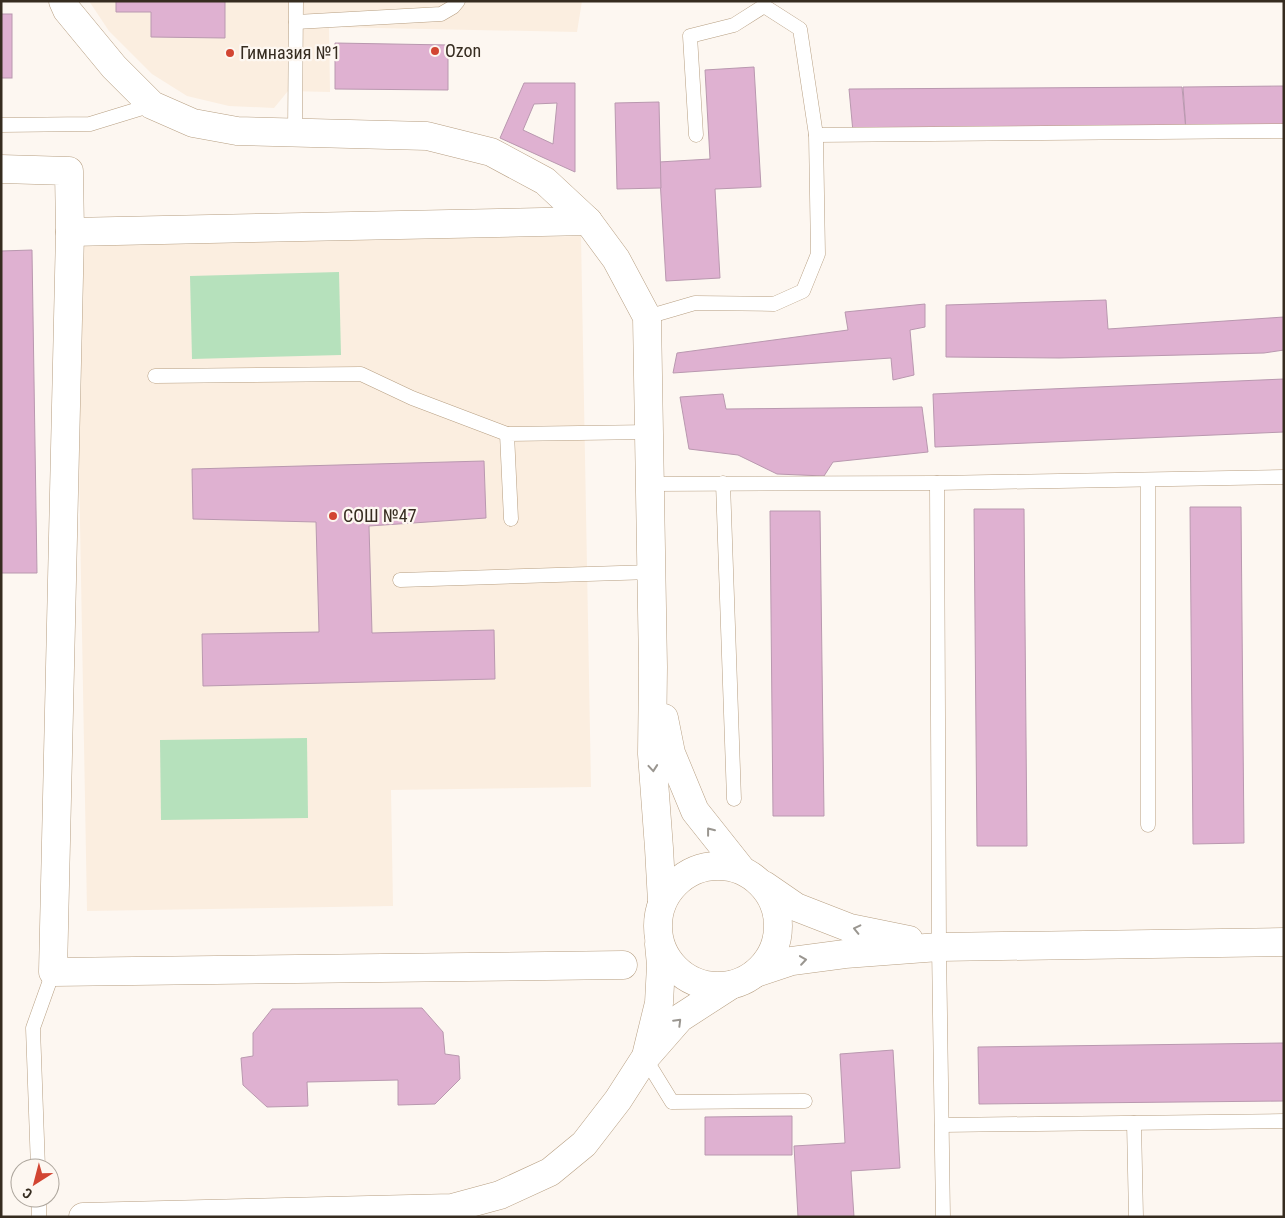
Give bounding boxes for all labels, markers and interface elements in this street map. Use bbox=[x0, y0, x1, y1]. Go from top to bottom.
place label: Ozon bbox=[445, 40, 481, 61]
place label: Гимназия №1 bbox=[240, 42, 340, 63]
marker: Ozon bbox=[429, 45, 441, 57]
marker: Гимназия №1 bbox=[224, 47, 236, 59]
place label: СОШ №47 bbox=[343, 505, 417, 526]
marker: СОШ №47 bbox=[327, 510, 339, 522]
one-way arrow bbox=[647, 765, 658, 773]
one-way arrow bbox=[708, 828, 716, 837]
one-way arrow bbox=[853, 924, 862, 935]
one-way arrow bbox=[799, 955, 807, 966]
one-way arrow bbox=[672, 1019, 681, 1028]
north arrow bbox=[10, 1158, 60, 1208]
text: С bbox=[19, 1185, 35, 1202]

